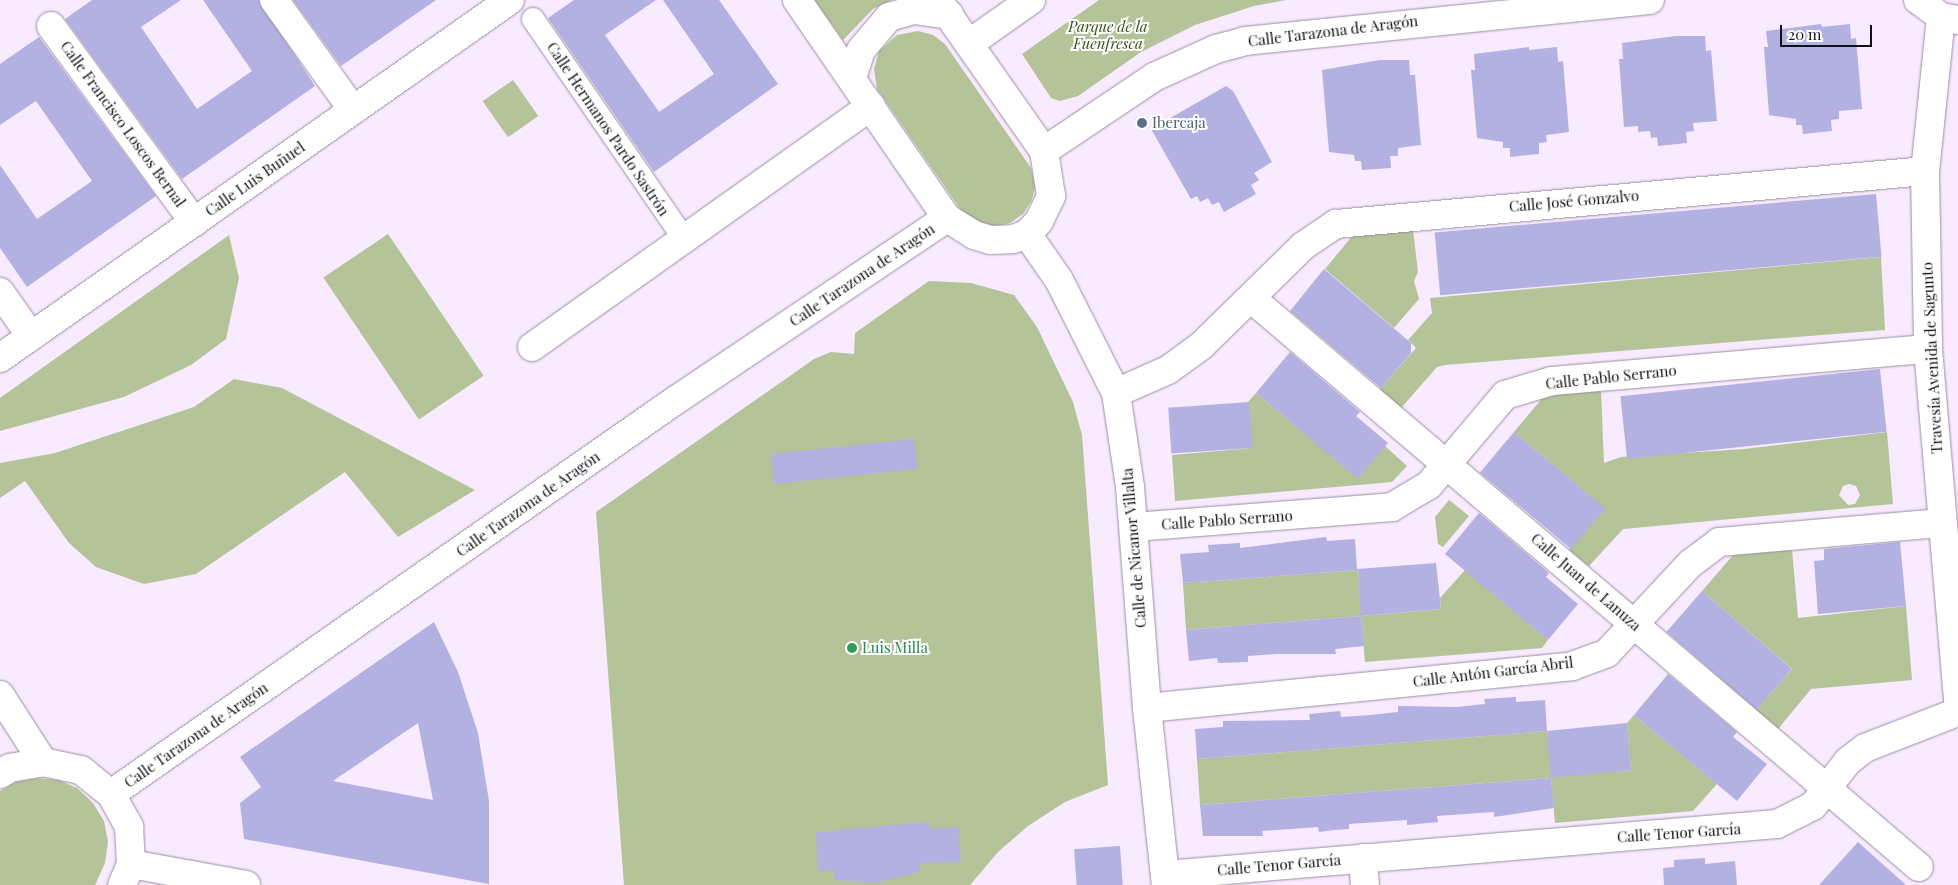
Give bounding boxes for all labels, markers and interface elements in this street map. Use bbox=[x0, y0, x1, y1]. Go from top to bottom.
street label: Calle Tarazona de Aragón bbox=[1246, 12, 1420, 50]
scale bar bbox=[1783, 15, 1876, 47]
park label: Parque de la Fuenfresca bbox=[1068, 17, 1148, 52]
text: 20 m bbox=[1788, 24, 1821, 44]
street label: Calle Francisco Loscos Bernal bbox=[57, 37, 189, 211]
street label: Calle Hermanos Pardo Sastrón bbox=[543, 39, 673, 219]
place label: Ibercaja bbox=[1152, 114, 1206, 132]
marker: Ibercaja bbox=[1136, 117, 1148, 129]
street label: Calle Luis Buñuel bbox=[202, 138, 308, 220]
street label: Calle José Gonzalvo bbox=[1508, 186, 1640, 216]
street label: Calle Tarazona de Aragón bbox=[786, 219, 938, 331]
street label: Travesía Avenida de Sagunto bbox=[1918, 261, 1946, 455]
street label: Calle Pablo Serrano bbox=[1545, 361, 1677, 393]
street label: Calle Tarazona de Aragón bbox=[452, 447, 604, 561]
street label: Calle de Nicanor Villalta bbox=[1118, 467, 1150, 629]
street label: Calle Pablo Serrano bbox=[1161, 506, 1293, 534]
street label: Calle Juan de Lanuza bbox=[1527, 529, 1645, 635]
place label: Luis Milla bbox=[862, 639, 928, 657]
marker: Luis Milla bbox=[846, 642, 858, 654]
street label: Calle Antón García Abril bbox=[1411, 653, 1575, 691]
street label: Calle Tarazona de Aragón bbox=[120, 678, 272, 792]
street label: Calle Tenor García bbox=[1616, 820, 1742, 846]
street label: Calle Tenor García bbox=[1216, 851, 1342, 879]

